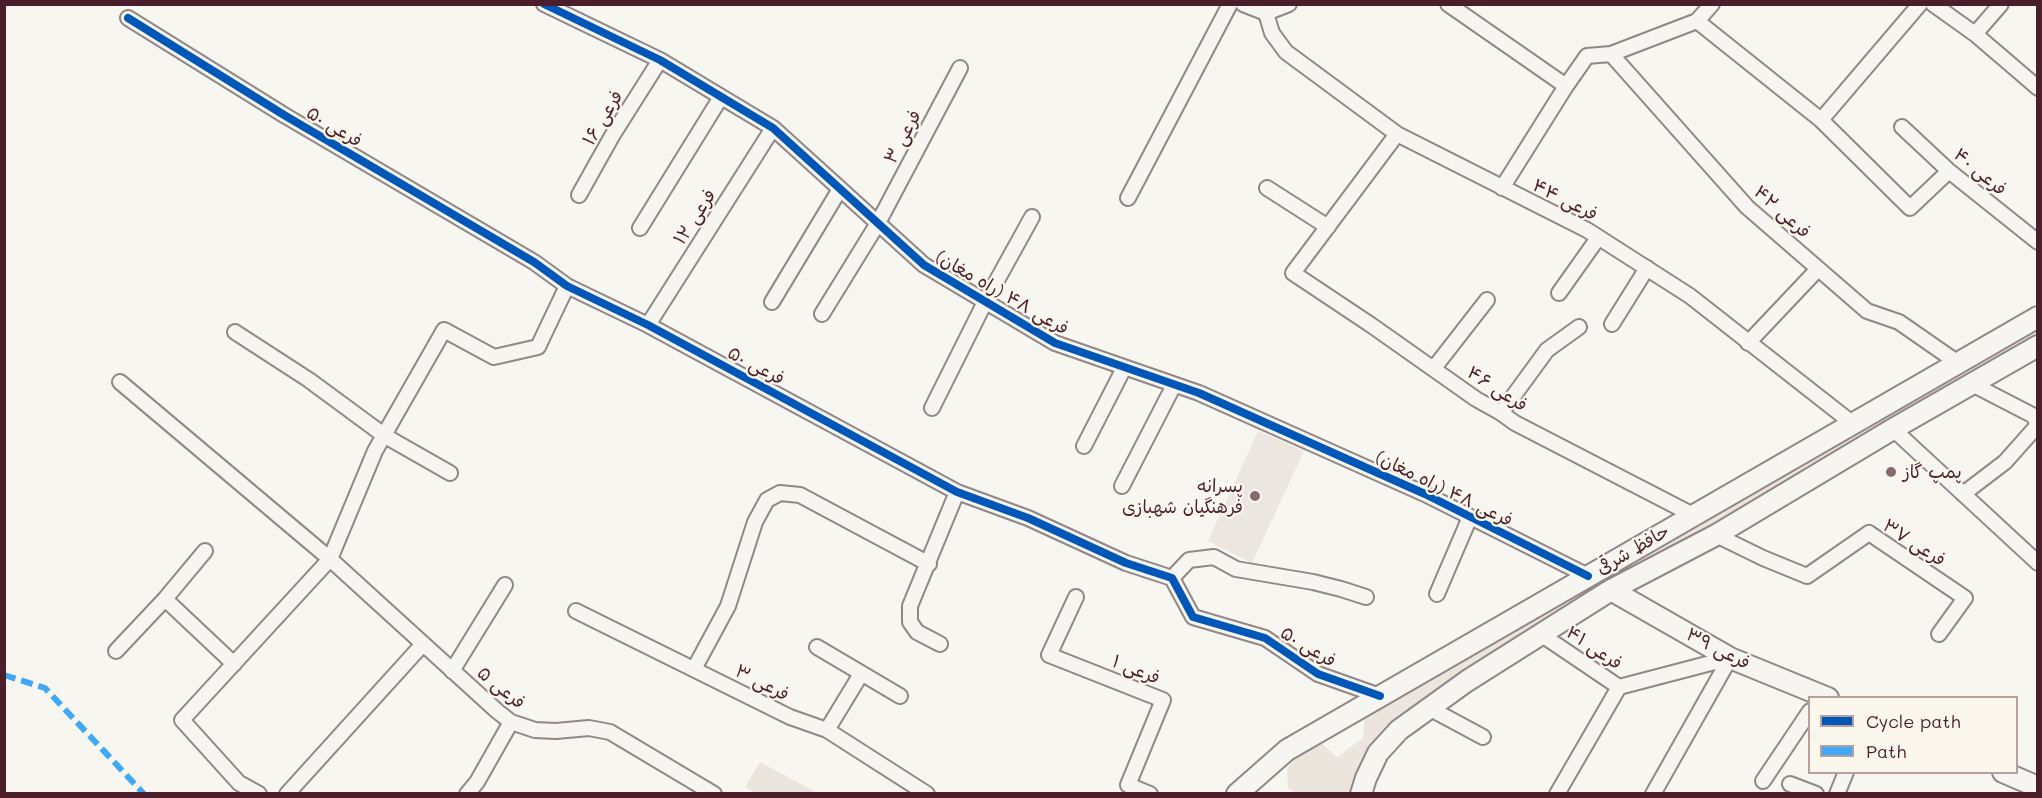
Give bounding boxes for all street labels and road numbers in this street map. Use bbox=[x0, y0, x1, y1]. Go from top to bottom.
street label: فرعی ۱۶ bbox=[578, 87, 628, 149]
street label: فرعی ۵۰ bbox=[302, 102, 366, 152]
street label: فرعی ۳ bbox=[880, 106, 926, 168]
street label: فرعی ۴۰ bbox=[1949, 144, 2011, 200]
street label: فرعی ۴۴ bbox=[1529, 175, 1601, 225]
street label: فرعی ۴۲ bbox=[1749, 181, 1815, 243]
street label: فرعی ۱۲ bbox=[669, 185, 721, 249]
street label: فرعی ۴۸ (راه مغان) bbox=[932, 246, 1072, 340]
street label: فرعی ۵۰ bbox=[724, 342, 788, 390]
street label: فرعی ۴۶ bbox=[1463, 362, 1531, 416]
street label: فرعی ۴۸ (راه مغان) bbox=[1372, 446, 1516, 532]
street label: فرعی ۳۷ bbox=[1879, 515, 1949, 571]
street label: حافظ شرقی bbox=[1593, 520, 1673, 580]
street label: فرعی ۴۱ bbox=[1562, 621, 1626, 675]
street label: فرعی ۵۰ bbox=[1276, 622, 1340, 672]
street label: فرعی ۳۹ bbox=[1682, 624, 1754, 674]
street label: فرعی ۱ bbox=[1109, 651, 1163, 689]
street label: فرعی ۳ bbox=[731, 660, 793, 706]
street label: فرعی ۵ bbox=[473, 662, 529, 714]

